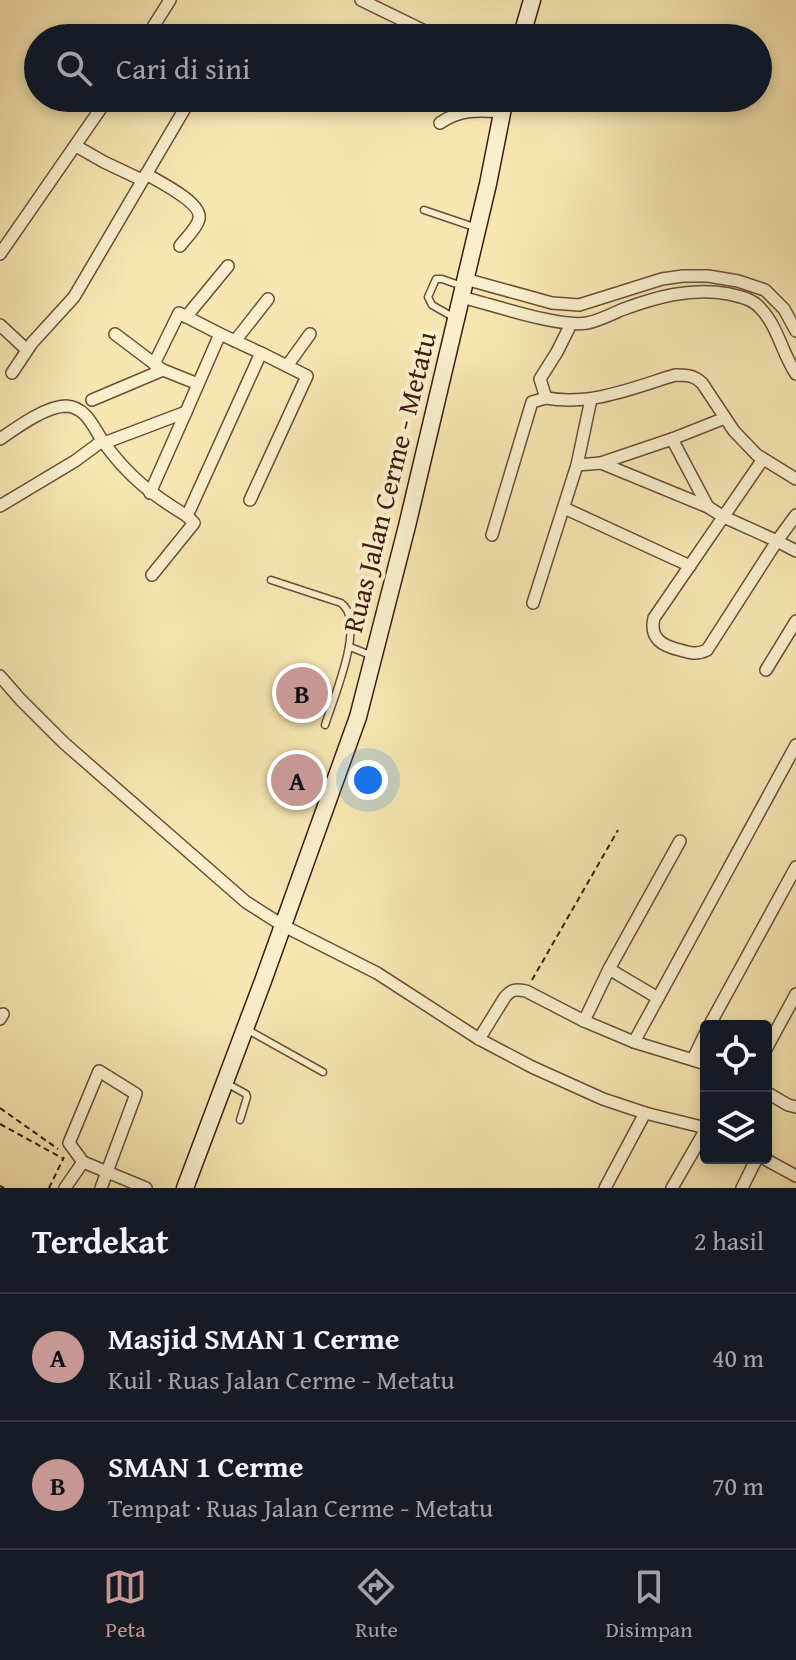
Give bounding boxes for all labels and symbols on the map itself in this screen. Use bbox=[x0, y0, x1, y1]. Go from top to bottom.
street label: Ruas Jalan Cerme - Metatu bbox=[331, 327, 446, 637]
pin: B bbox=[276, 663, 328, 723]
pin: A bbox=[271, 750, 323, 810]
your location bbox=[348, 760, 388, 800]

